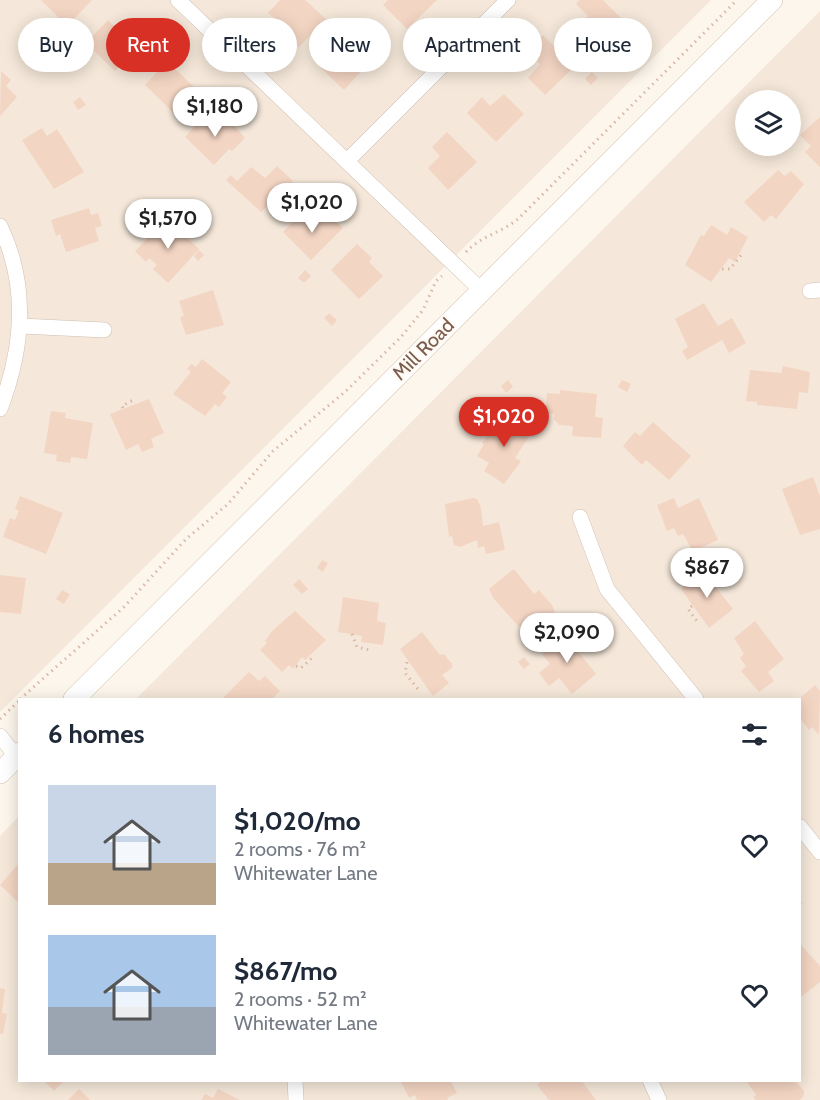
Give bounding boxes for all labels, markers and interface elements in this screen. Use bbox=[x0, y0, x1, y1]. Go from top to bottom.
chip: Buy bbox=[18, 18, 94, 72]
chip: Rent bbox=[106, 18, 190, 72]
chip: Filters bbox=[202, 18, 297, 72]
chip: New bbox=[309, 18, 391, 72]
chip: Apartment bbox=[403, 18, 542, 72]
chip: House bbox=[554, 18, 652, 72]
pin: $1,180 bbox=[166, 87, 264, 138]
map controls bbox=[735, 90, 801, 156]
button: layers bbox=[735, 90, 801, 156]
text: $1,180 bbox=[187, 94, 243, 118]
pin: $1,020 bbox=[263, 183, 361, 234]
text: $1,020 bbox=[281, 190, 343, 214]
pin: $1,570 bbox=[119, 199, 217, 250]
text: $1,570 bbox=[139, 206, 197, 230]
street label: Mill Road bbox=[387, 313, 459, 385]
pin: $1,020 bbox=[455, 397, 553, 448]
text: $1,020 bbox=[473, 404, 535, 428]
pin: $867 bbox=[671, 548, 743, 599]
text: $867 bbox=[684, 555, 730, 579]
pin: $2,090 bbox=[518, 613, 616, 664]
text: $2,090 bbox=[534, 620, 600, 644]
text: 6 homes bbox=[48, 718, 145, 750]
icon: filters bbox=[738, 718, 771, 751]
text: $1,020/mo bbox=[234, 805, 361, 837]
icon: home bbox=[96, 809, 168, 881]
icon: heart bbox=[738, 829, 771, 862]
text: 2 rooms · 76 m² bbox=[234, 837, 366, 861]
text: Whitewater Lane bbox=[234, 861, 377, 885]
text: $867/mo bbox=[234, 955, 337, 987]
icon: home bbox=[96, 959, 168, 1031]
icon: heart bbox=[738, 979, 771, 1012]
text: 2 rooms · 52 m² bbox=[234, 987, 367, 1011]
text: Whitewater Lane bbox=[234, 1011, 377, 1035]

